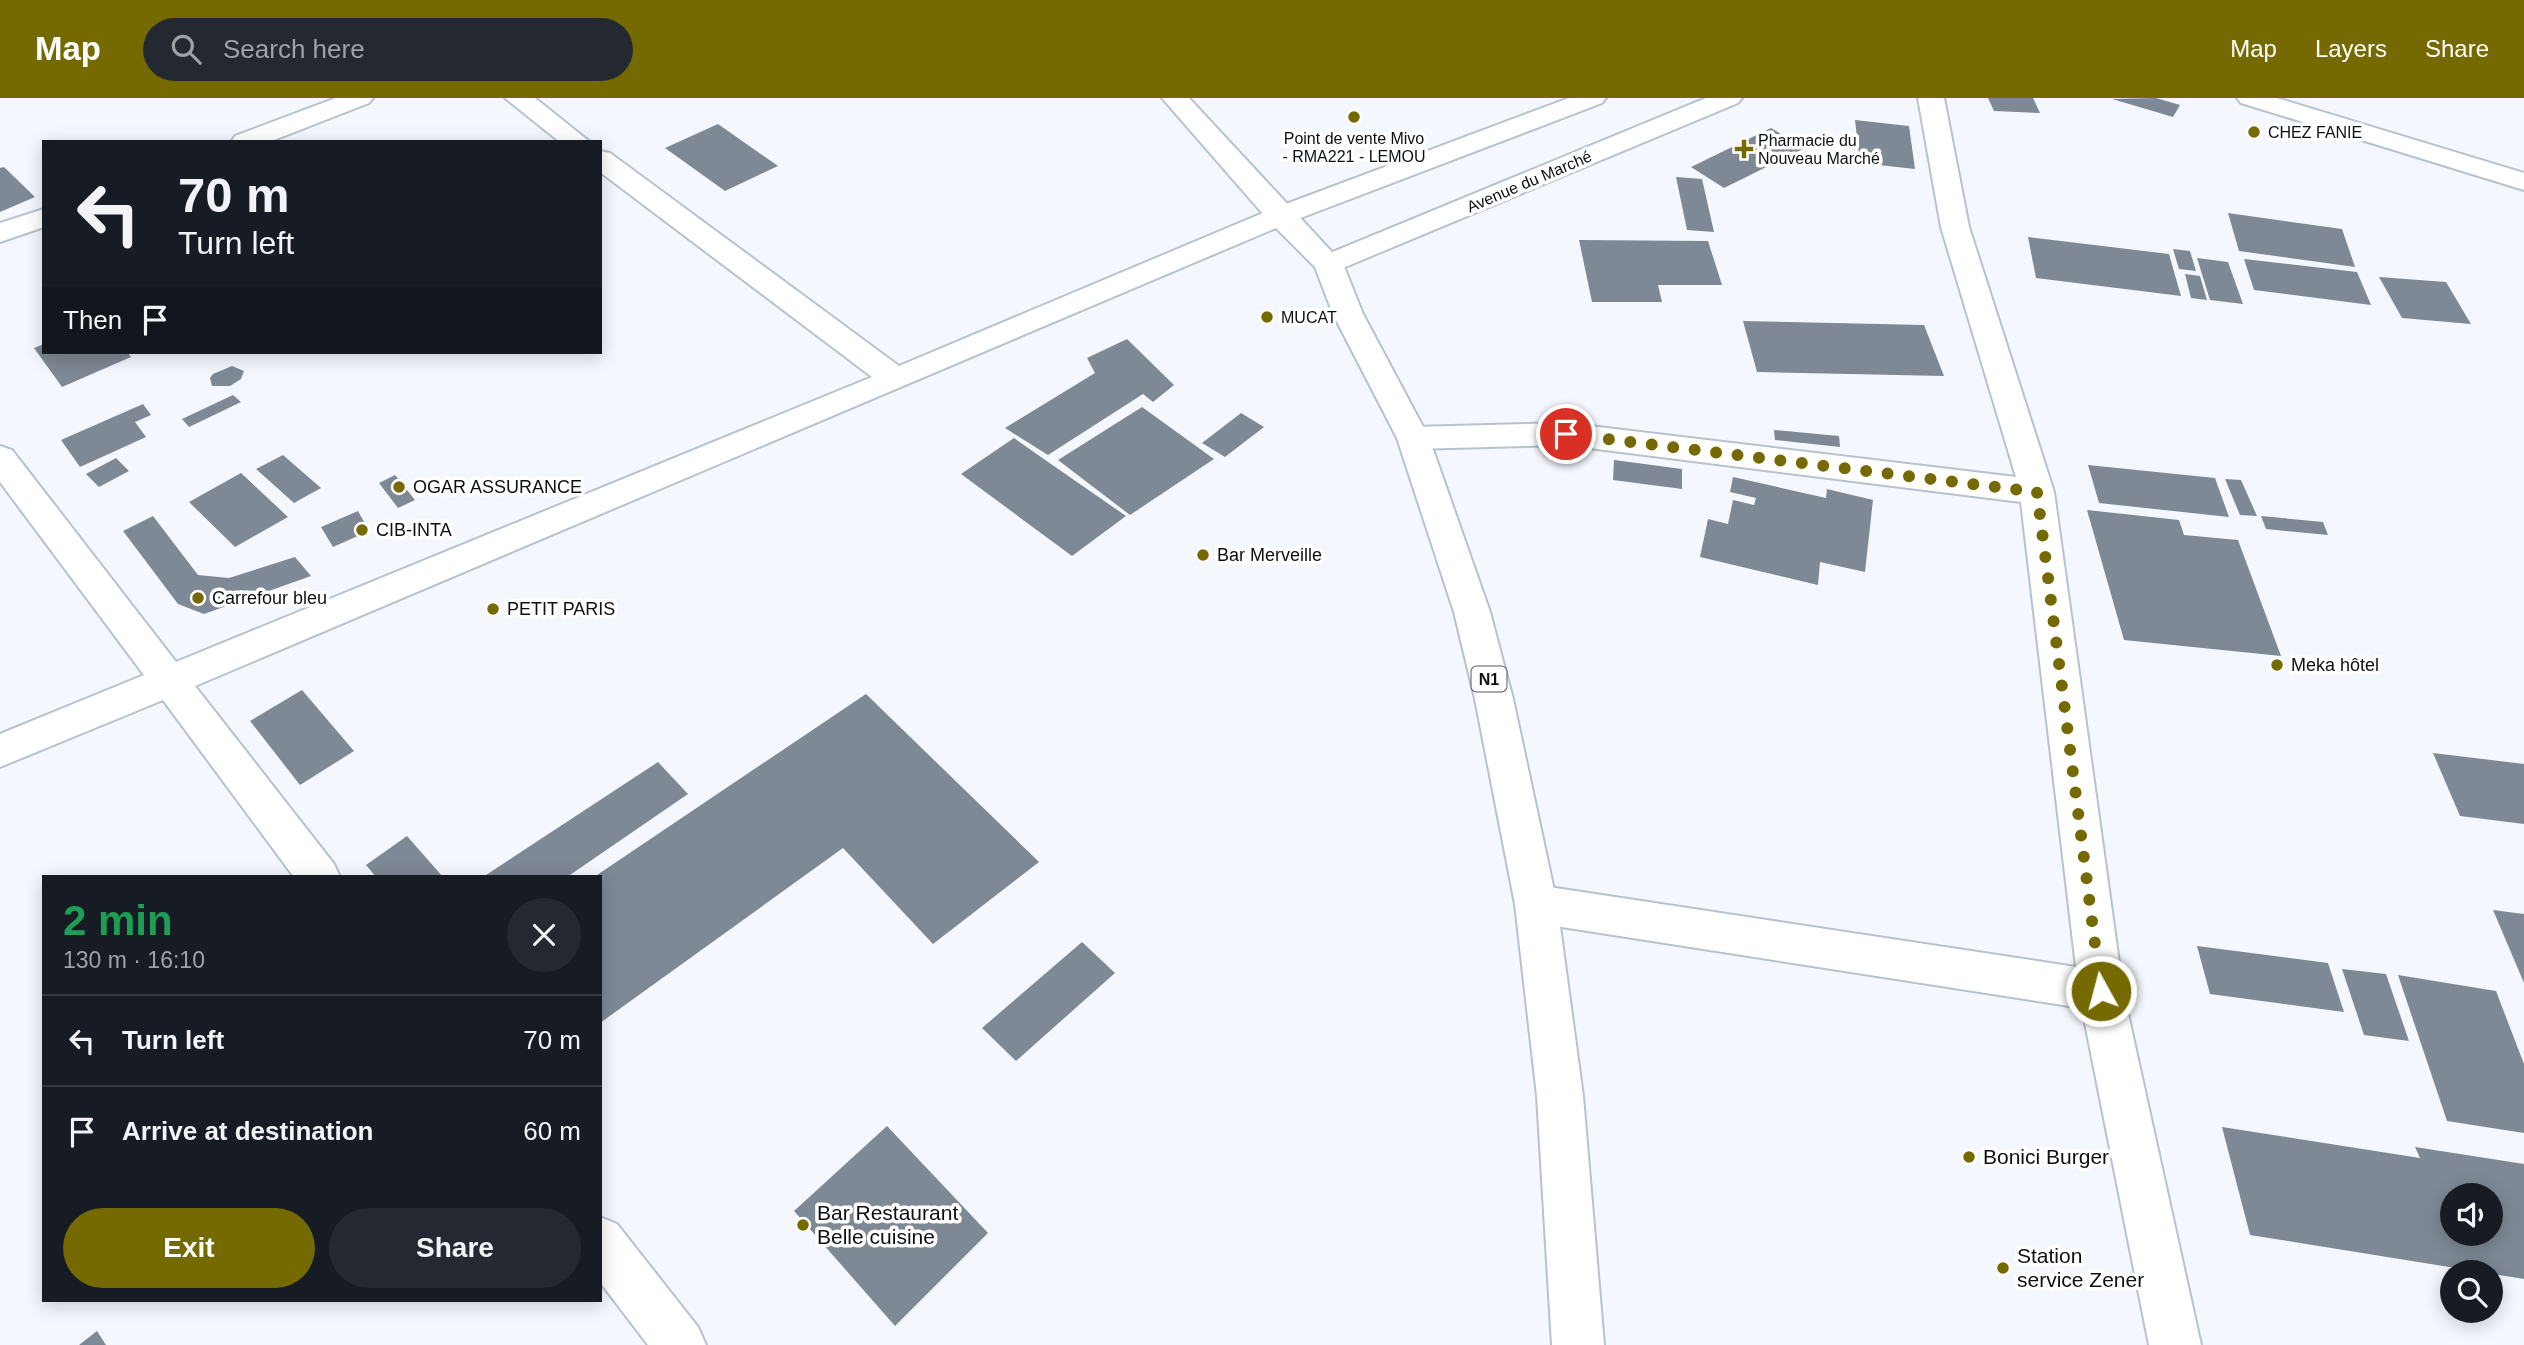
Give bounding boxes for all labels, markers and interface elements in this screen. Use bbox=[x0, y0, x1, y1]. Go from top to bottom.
search box bbox=[143, 18, 633, 81]
text: Map bbox=[35, 30, 101, 67]
icon: search bbox=[167, 30, 205, 68]
text: Search here bbox=[223, 34, 365, 64]
text: Map bbox=[2230, 35, 2277, 62]
text: Layers bbox=[2315, 35, 2387, 62]
text: Share bbox=[2425, 35, 2489, 62]
marker: Point de vente Mivo - RMA221 - LEMOU bbox=[1346, 109, 1362, 125]
marker: CHEZ FANIE bbox=[2246, 124, 2262, 140]
place label: CHEZ FANIE bbox=[2268, 124, 2362, 141]
place label: Point de vente Mivo - RMA221 - LEMOU bbox=[1282, 130, 1426, 165]
place label: Pharmacie du Nouveau Marché bbox=[1758, 132, 1880, 167]
marker: Pharmacie du Nouveau Marché bbox=[1736, 141, 1752, 157]
street label: Avenue du Marché bbox=[1464, 147, 1594, 215]
icon: left bbox=[63, 168, 154, 259]
text: 70 m bbox=[178, 168, 290, 222]
text: Turn left bbox=[178, 225, 294, 261]
icon: arrive bbox=[136, 301, 174, 339]
text: Then bbox=[63, 305, 122, 335]
marker: MUCAT bbox=[1259, 309, 1275, 325]
place label: MUCAT bbox=[1281, 309, 1337, 326]
pin bbox=[1536, 404, 1596, 464]
icon: arrive bbox=[1547, 415, 1585, 453]
place label: OGAR ASSURANCE bbox=[413, 477, 582, 497]
marker: OGAR ASSURANCE bbox=[391, 479, 407, 495]
place label: CIB-INTA bbox=[376, 520, 452, 540]
marker: CIB-INTA bbox=[354, 522, 370, 538]
place label: Bar Merveille bbox=[1217, 545, 1322, 565]
marker: Bar Merveille bbox=[1195, 547, 1211, 563]
place label: Carrefour bleu bbox=[212, 588, 327, 608]
marker: Carrefour bleu bbox=[190, 590, 206, 606]
place label: PETIT PARIS bbox=[507, 599, 615, 619]
marker: PETIT PARIS bbox=[485, 601, 501, 617]
place label: Meka hôtel bbox=[2291, 655, 2379, 675]
marker: Meka hôtel bbox=[2269, 657, 2285, 673]
road number: N1 bbox=[1472, 666, 1506, 692]
text: 2 min bbox=[63, 897, 173, 944]
button: close bbox=[507, 898, 581, 972]
text: 130 m · 16:10 bbox=[63, 947, 205, 973]
position arrow bbox=[2064, 954, 2138, 1028]
icon: left bbox=[63, 1022, 101, 1060]
text: Turn left bbox=[122, 1025, 224, 1055]
text: 70 m bbox=[523, 1025, 581, 1055]
icon: arrive bbox=[63, 1113, 101, 1151]
text: Arrive at destination bbox=[122, 1116, 373, 1146]
text: 60 m bbox=[523, 1116, 581, 1146]
place label: Bonici Burger bbox=[1983, 1145, 2109, 1168]
marker: Bonici Burger bbox=[1961, 1149, 1977, 1165]
map controls bbox=[2440, 1183, 2503, 1323]
button: sound bbox=[2440, 1183, 2503, 1246]
place label: Bar Restaurant Belle cuisine bbox=[817, 1201, 958, 1248]
button: Exit bbox=[63, 1208, 315, 1288]
button: Share bbox=[329, 1208, 581, 1288]
marker: Bar Restaurant Belle cuisine bbox=[795, 1217, 811, 1233]
place label: Station service Zener bbox=[2017, 1244, 2144, 1291]
marker: Station service Zener bbox=[1995, 1260, 2011, 1276]
button: search bbox=[2440, 1260, 2503, 1323]

